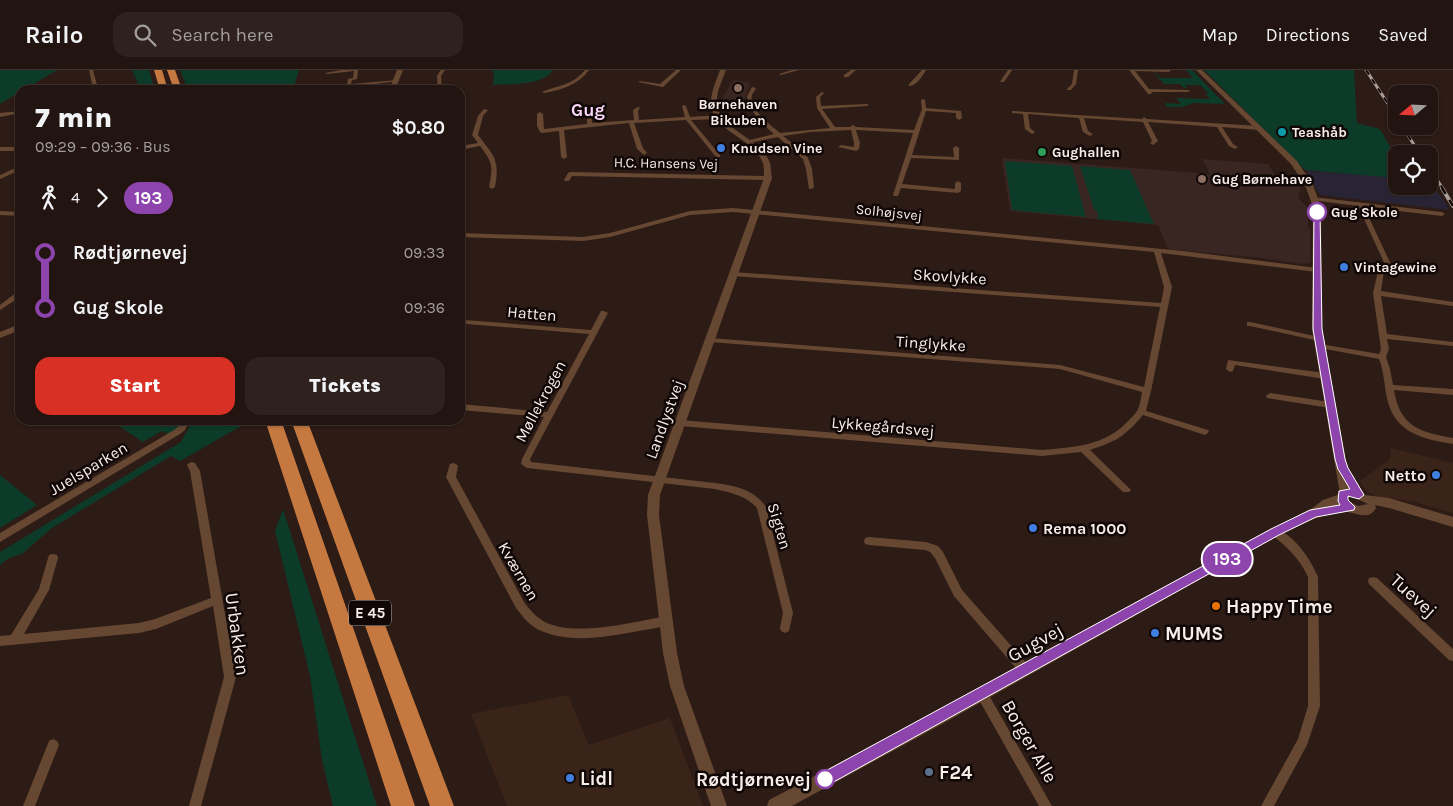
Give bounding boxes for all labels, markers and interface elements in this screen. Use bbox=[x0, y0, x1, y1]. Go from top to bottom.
search box bbox=[113, 12, 463, 57]
text: Railo bbox=[25, 21, 83, 49]
icon: search bbox=[131, 21, 159, 49]
text: Search here bbox=[171, 24, 273, 46]
text: Map bbox=[1202, 24, 1238, 46]
text: Directions bbox=[1266, 24, 1350, 46]
text: Saved bbox=[1378, 24, 1428, 46]
marker: Børnehaven Bikuben bbox=[732, 82, 744, 94]
north arrow bbox=[1388, 85, 1438, 135]
map controls bbox=[1388, 85, 1438, 195]
place label: Børnehaven Bikuben bbox=[699, 96, 777, 129]
district label: Gug bbox=[571, 99, 605, 121]
text: 7 min bbox=[35, 101, 112, 134]
text: $0.80 bbox=[392, 117, 445, 139]
place label: Teashåb bbox=[1292, 124, 1347, 141]
marker: Teashåb bbox=[1276, 126, 1288, 138]
text: 09:29 – 09:36 · Bus bbox=[35, 137, 171, 156]
place label: Knudsen Vine bbox=[731, 140, 823, 157]
marker: Knudsen Vine bbox=[715, 142, 727, 154]
place label: Gughallen bbox=[1052, 144, 1120, 161]
button: locate bbox=[1388, 145, 1438, 195]
marker: Gughallen bbox=[1036, 146, 1048, 158]
street label: H.C. Hansens Vej bbox=[614, 154, 718, 173]
place label: Gug Børnehave bbox=[1212, 171, 1312, 188]
marker: Gug Børnehave bbox=[1196, 173, 1208, 185]
icon: walk bbox=[35, 184, 63, 212]
icon: forward bbox=[88, 184, 116, 212]
text: 193 bbox=[134, 187, 163, 209]
text: 4 bbox=[71, 188, 80, 207]
street label: Solhøjsvej bbox=[855, 201, 923, 224]
marker: Gug Skole bbox=[1307, 202, 1327, 222]
place label: Gug Skole bbox=[1331, 204, 1398, 221]
text: Rødtjørnevej bbox=[73, 242, 188, 264]
text: 09:33 bbox=[404, 243, 445, 262]
place label: Vintagewine bbox=[1354, 259, 1436, 276]
marker: Vintagewine bbox=[1338, 261, 1350, 273]
street label: Skovlykke bbox=[913, 264, 987, 289]
text: Gug Skole bbox=[73, 297, 164, 319]
text: 09:36 bbox=[404, 298, 445, 317]
street label: Hatten bbox=[507, 302, 557, 325]
street label: Tinglykke bbox=[896, 332, 966, 355]
button: Start bbox=[35, 357, 235, 415]
button: Tickets bbox=[245, 357, 445, 415]
street label: Møllekrogen bbox=[511, 357, 570, 445]
street label: Landlystvej bbox=[641, 377, 688, 461]
street label: Lykkegårdsvej bbox=[831, 413, 935, 440]
street label: Juelsparken bbox=[46, 438, 131, 499]
place label: Netto bbox=[1384, 466, 1426, 485]
marker: Netto bbox=[1430, 469, 1442, 481]
street label: Sigten bbox=[764, 501, 796, 552]
place label: Rema 1000 bbox=[1043, 519, 1126, 538]
marker: Rema 1000 bbox=[1027, 522, 1039, 534]
street label: Kværnen bbox=[494, 539, 543, 604]
line badge: 193 bbox=[1198, 543, 1256, 575]
text: 193 bbox=[1213, 548, 1241, 570]
street label: Tuevej bbox=[1386, 569, 1441, 622]
street label: Urbakken bbox=[220, 591, 254, 677]
place label: Happy Time bbox=[1226, 596, 1333, 618]
road number: E 45 bbox=[349, 600, 391, 626]
marker: Happy Time bbox=[1210, 600, 1222, 612]
street label: Gugvej bbox=[1004, 619, 1067, 667]
place label: MUMS bbox=[1165, 623, 1223, 645]
marker: MUMS bbox=[1149, 627, 1161, 639]
street label: Borger Alle bbox=[997, 696, 1062, 787]
place label: F24 bbox=[939, 762, 973, 784]
marker: F24 bbox=[923, 766, 935, 778]
place label: Lidl bbox=[580, 768, 613, 790]
place label: Rødtjørnevej bbox=[696, 769, 811, 791]
marker: Rødtjørnevej bbox=[815, 769, 835, 789]
marker: Lidl bbox=[564, 772, 576, 784]

